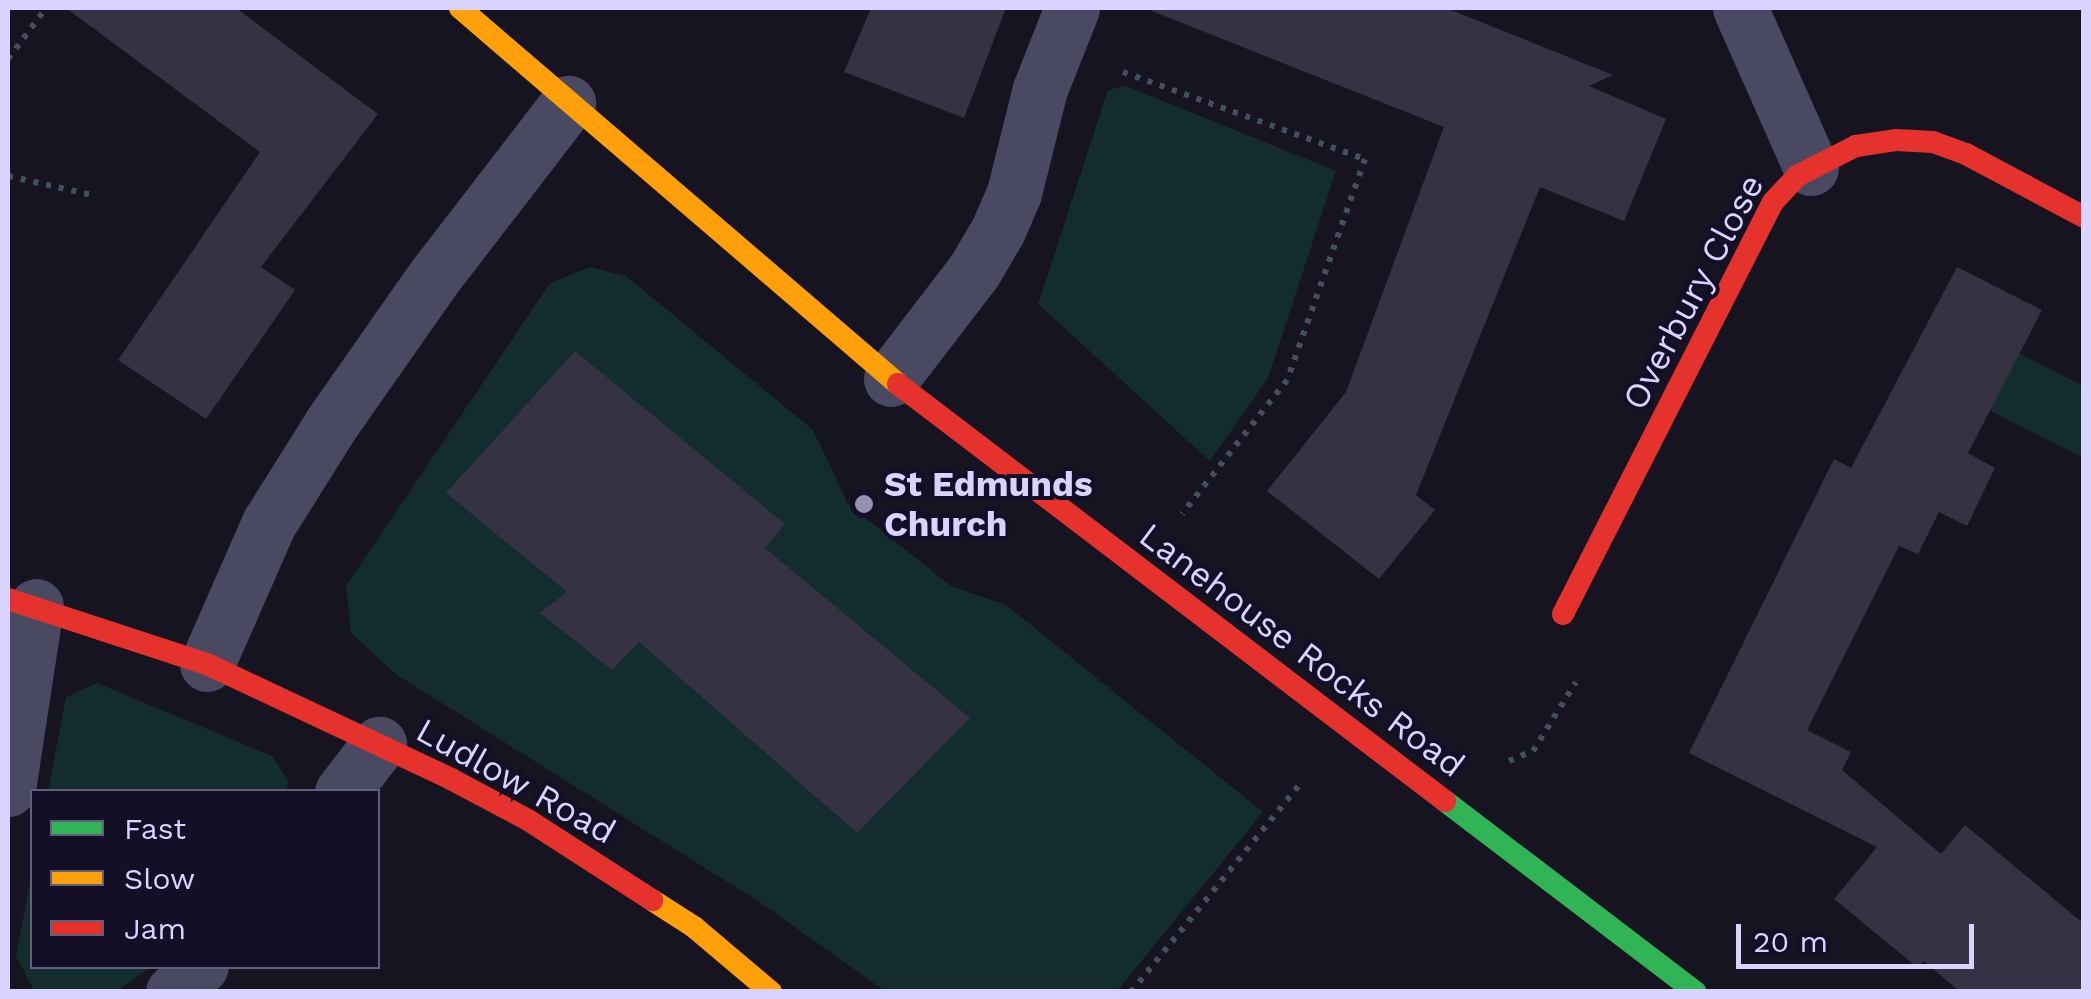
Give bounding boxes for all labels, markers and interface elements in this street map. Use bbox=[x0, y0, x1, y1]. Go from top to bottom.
street label: Overbury Close bbox=[1613, 167, 1773, 417]
place label: St Edmunds Church bbox=[884, 463, 1093, 545]
marker: St Edmunds Church bbox=[853, 493, 875, 515]
street label: Lanehouse Rocks Road bbox=[1131, 514, 1473, 786]
street label: Ludlow Road bbox=[409, 709, 623, 853]
legend bbox=[30, 789, 380, 969]
text: Fast bbox=[124, 811, 186, 846]
text: Slow bbox=[124, 861, 195, 896]
scale bar bbox=[1741, 904, 1978, 966]
text: Jam bbox=[124, 911, 186, 946]
text: 20 m bbox=[1753, 924, 1828, 959]

